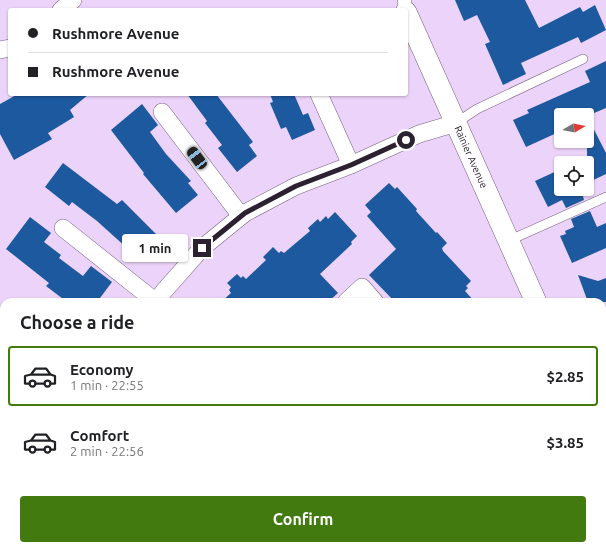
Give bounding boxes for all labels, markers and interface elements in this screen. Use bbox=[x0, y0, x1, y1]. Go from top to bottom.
text: Rushmore Avenue bbox=[52, 25, 179, 42]
text: Rushmore Avenue bbox=[52, 63, 179, 80]
north arrow bbox=[554, 108, 594, 148]
map controls bbox=[554, 108, 594, 196]
street label: Rainier Avenue bbox=[452, 124, 490, 190]
route start bbox=[397, 131, 415, 149]
car bbox=[185, 145, 209, 171]
button: locate bbox=[554, 156, 594, 196]
callout: 1 min bbox=[122, 234, 188, 262]
route end bbox=[193, 239, 211, 257]
text: 1 min bbox=[139, 241, 171, 255]
text: Choose a ride bbox=[20, 312, 134, 332]
icon: car bbox=[22, 358, 58, 394]
text: Economy bbox=[70, 361, 134, 378]
text: $2.85 bbox=[546, 368, 584, 385]
text: 1 min · 22:55 bbox=[70, 378, 144, 392]
icon: car bbox=[22, 424, 58, 460]
text: Comfort bbox=[70, 427, 129, 444]
text: $3.85 bbox=[546, 434, 584, 451]
text: 2 min · 22:56 bbox=[70, 444, 144, 458]
button: Confirm bbox=[20, 496, 586, 542]

